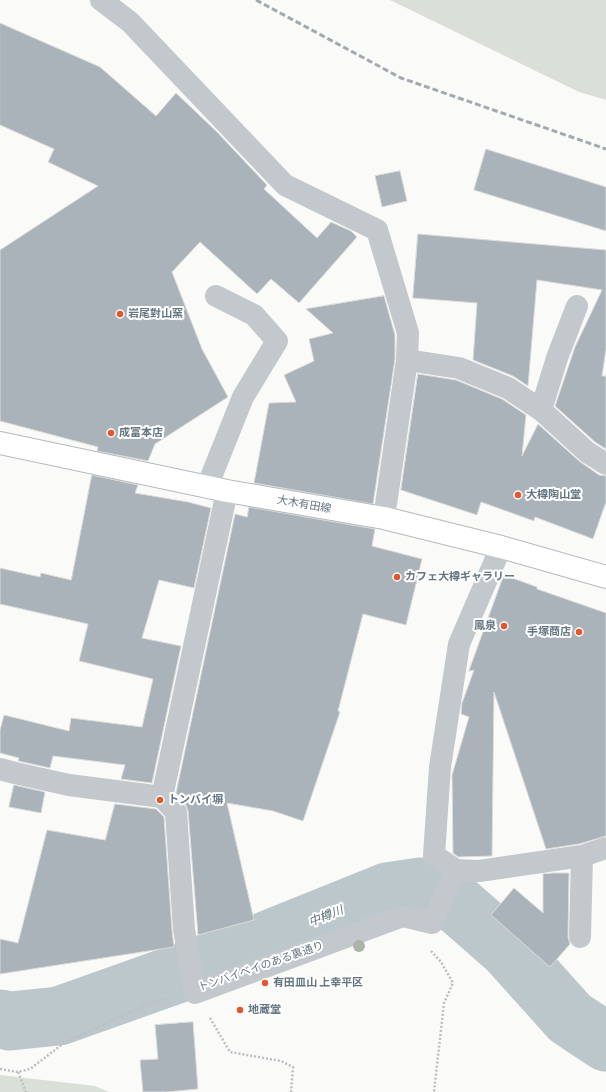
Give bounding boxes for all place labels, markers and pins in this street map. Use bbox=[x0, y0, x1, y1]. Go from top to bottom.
place label: 岩尾對山窯 bbox=[128, 307, 183, 321]
marker: 岩尾對山窯 bbox=[115, 309, 125, 319]
place label: 成富本店 bbox=[119, 426, 163, 440]
marker: 成富本店 bbox=[106, 428, 116, 438]
place label: 大樽陶山堂 bbox=[526, 488, 581, 502]
marker: 大樽陶山堂 bbox=[513, 490, 523, 500]
place label: カフェ大樽ギャラリー bbox=[405, 570, 515, 584]
marker: カフェ大樽ギャラリー bbox=[392, 572, 402, 582]
place label: 鳳泉 bbox=[474, 619, 496, 633]
marker: 鳳泉 bbox=[499, 621, 509, 631]
place label: 手塚商店 bbox=[527, 625, 571, 639]
marker: 手塚商店 bbox=[574, 627, 584, 637]
place label: トンバイ塀 bbox=[168, 793, 223, 807]
marker: トンバイ塀 bbox=[155, 795, 165, 805]
place label: 有田皿山 上幸平区 bbox=[273, 976, 363, 990]
marker: 有田皿山 上幸平区 bbox=[260, 978, 270, 988]
place label: 地蔵堂 bbox=[248, 1003, 281, 1017]
marker: 地蔵堂 bbox=[235, 1005, 245, 1015]

